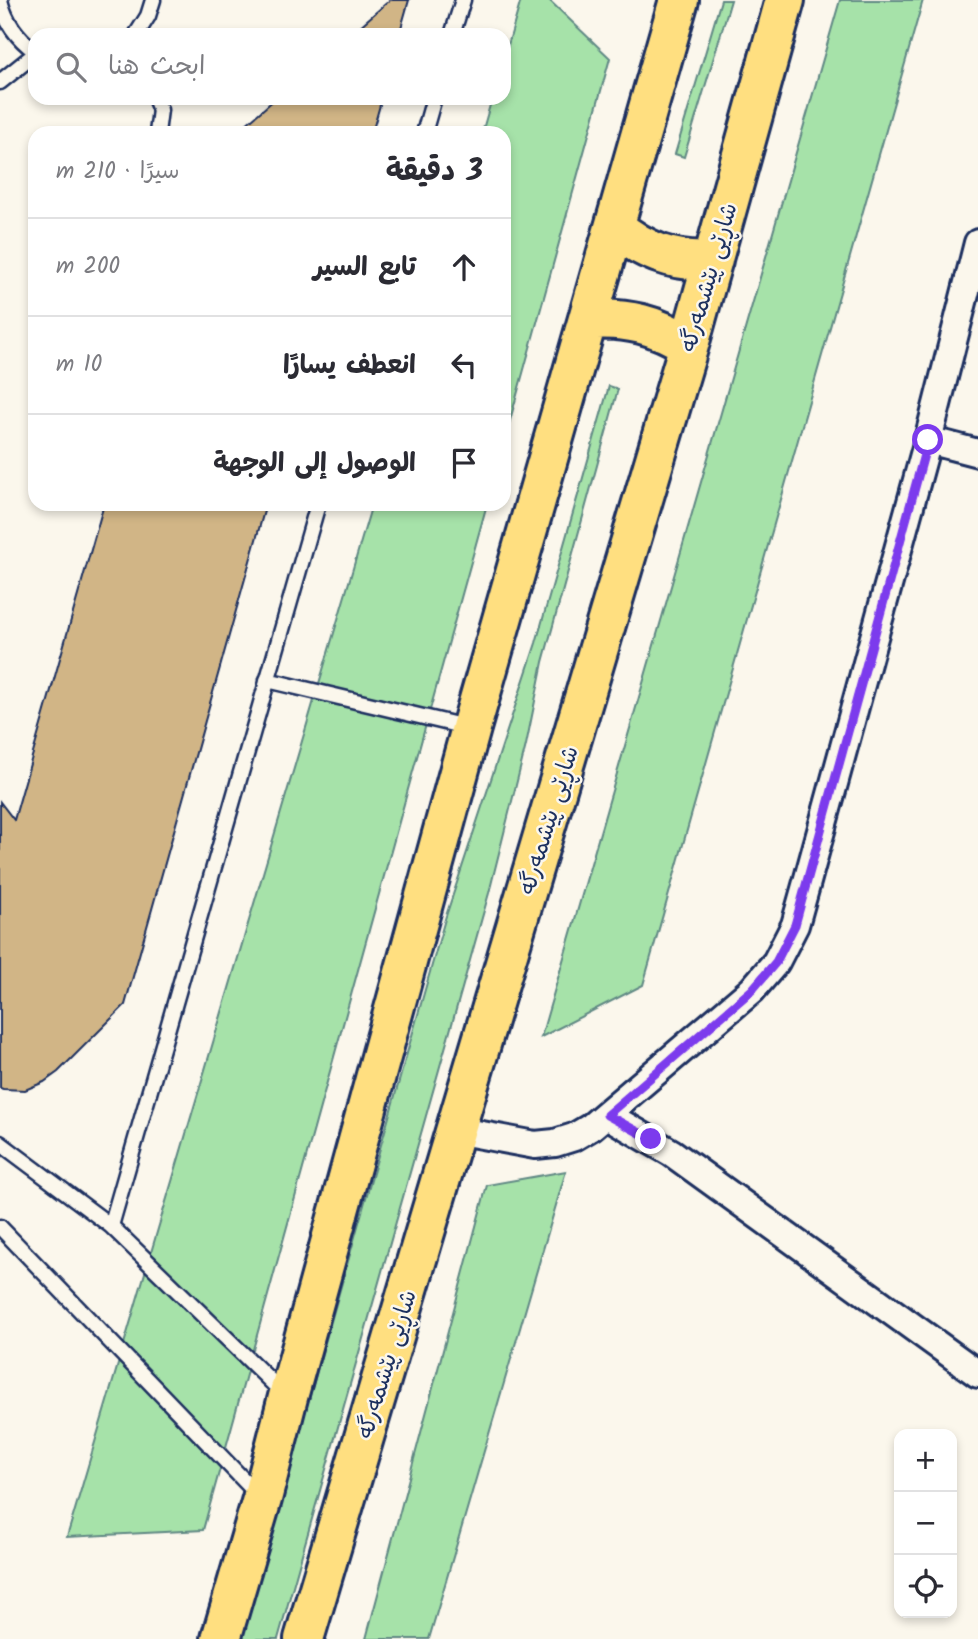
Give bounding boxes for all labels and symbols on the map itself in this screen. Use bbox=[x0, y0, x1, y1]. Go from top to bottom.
street label: شاڕێی پێشمەرگە bbox=[671, 199, 748, 356]
route start bbox=[912, 424, 943, 455]
street label: شاڕێی پێشمەرگە bbox=[510, 742, 590, 899]
route end bbox=[635, 1123, 666, 1154]
street label: شاڕێی پێشمەرگە bbox=[348, 1286, 428, 1443]

